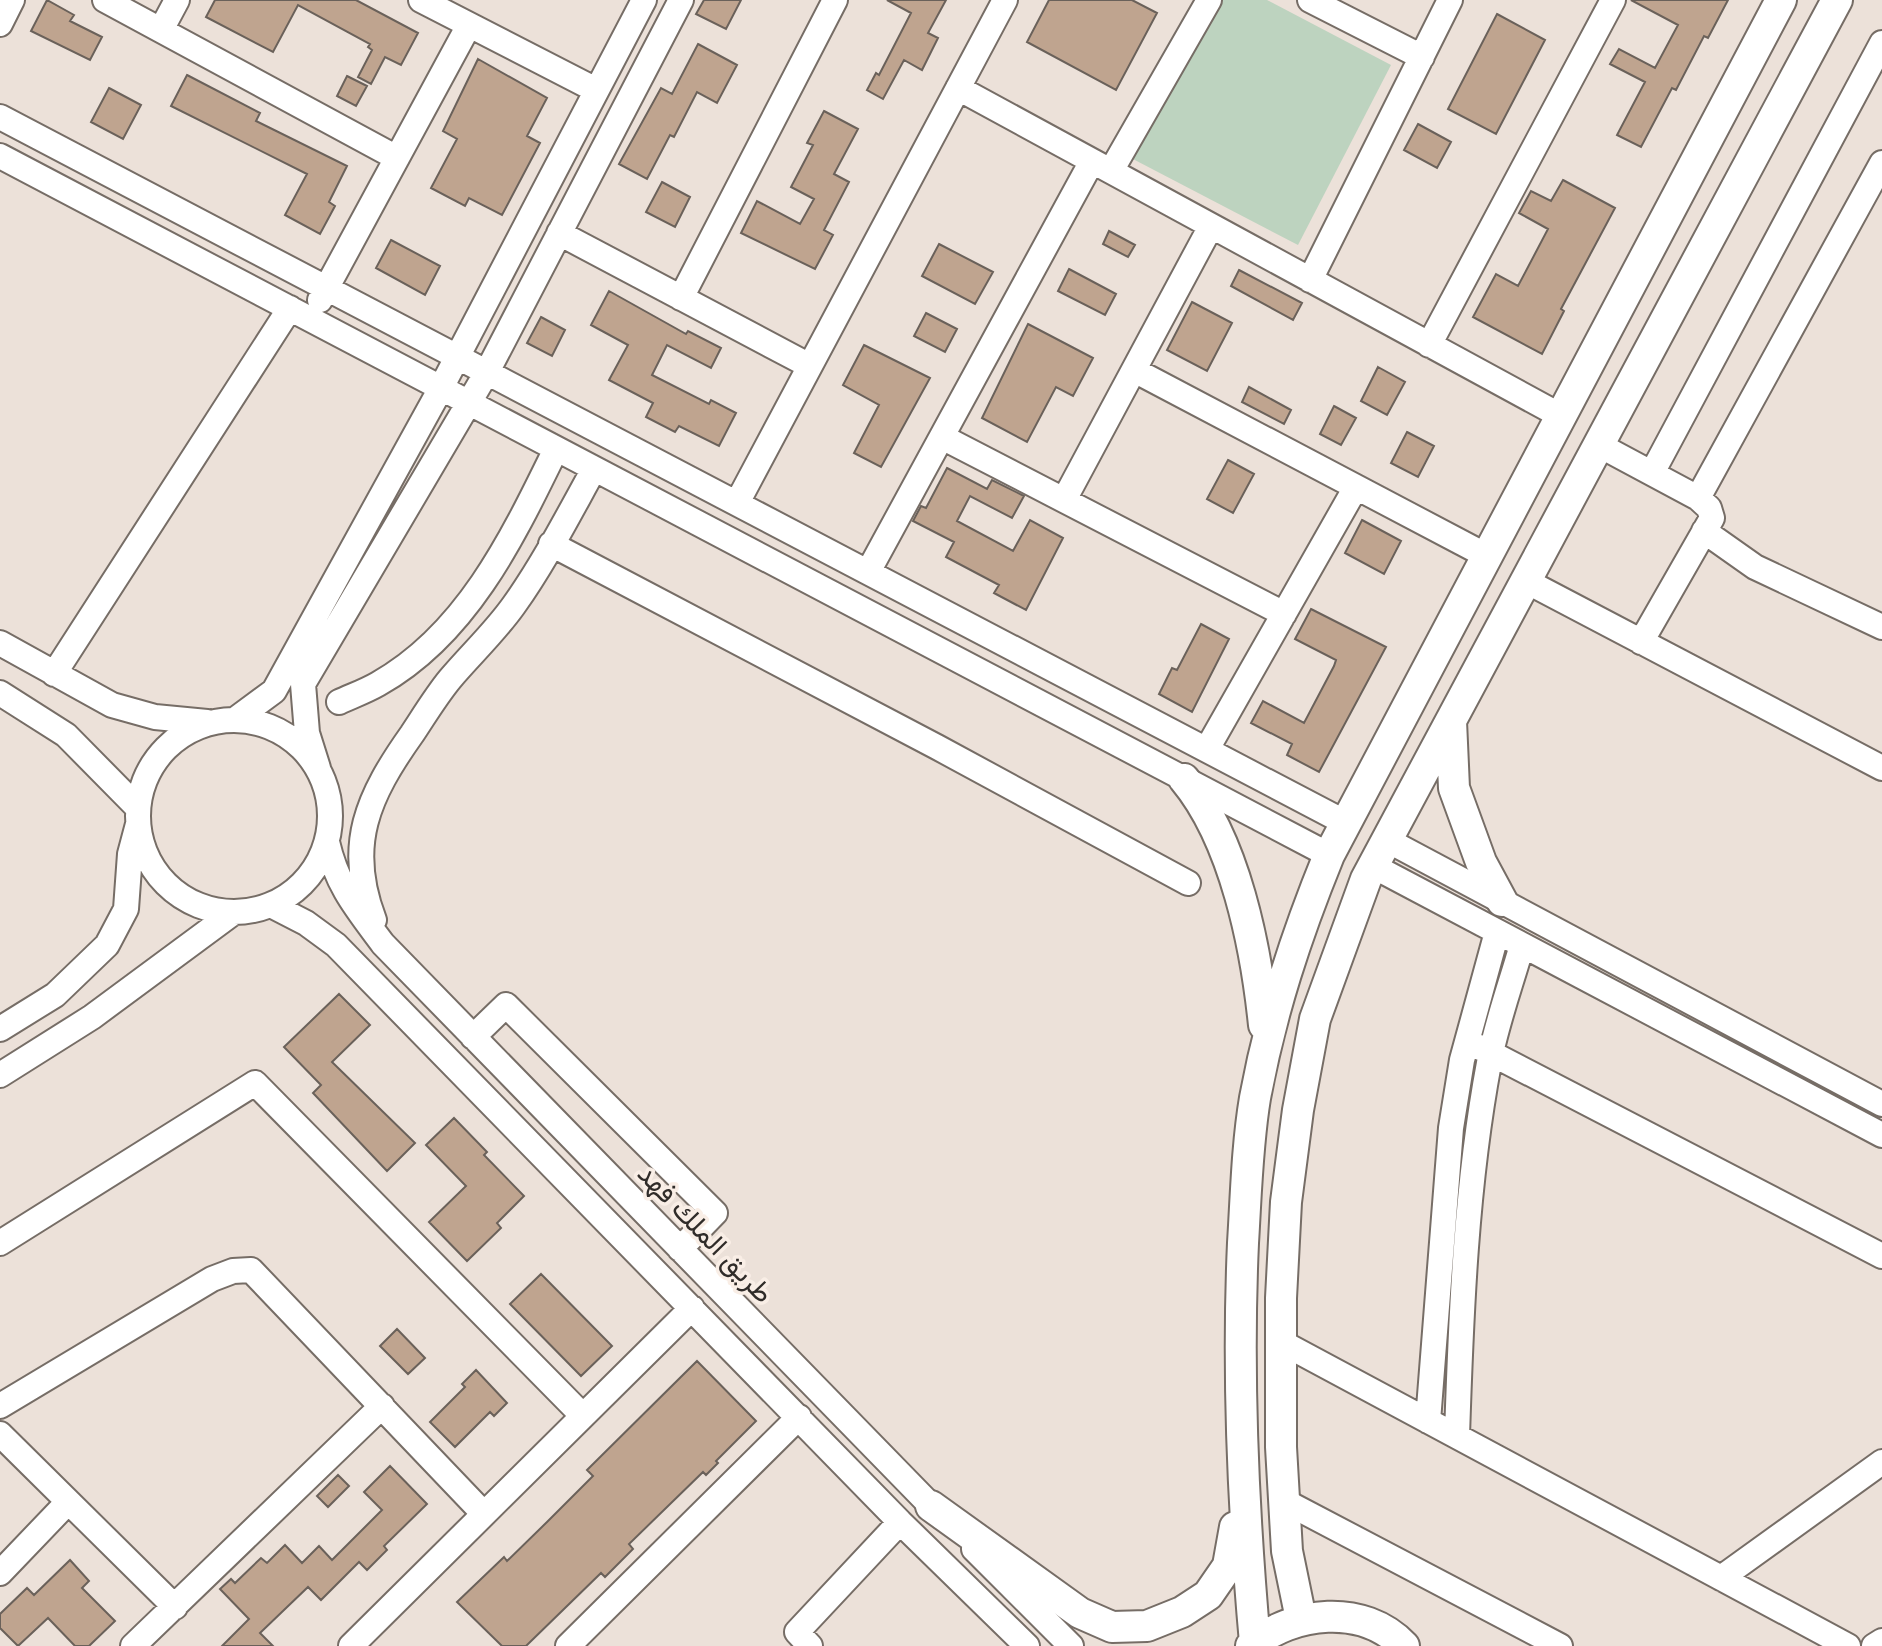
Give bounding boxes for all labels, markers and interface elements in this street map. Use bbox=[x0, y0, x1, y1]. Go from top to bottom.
street label: طريق الملك فهد bbox=[630, 1154, 783, 1310]

